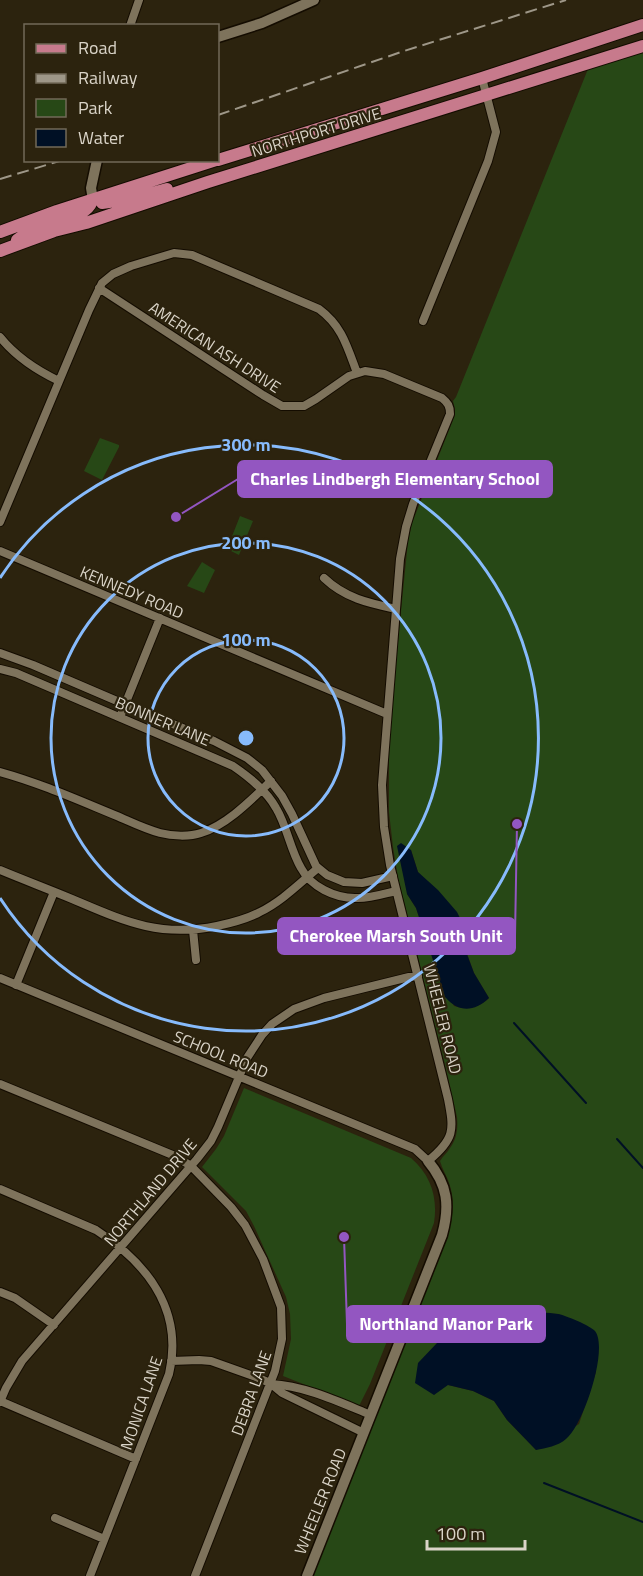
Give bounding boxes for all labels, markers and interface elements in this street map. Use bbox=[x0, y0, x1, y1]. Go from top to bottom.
legend bbox=[24, 24, 219, 162]
text: Road bbox=[78, 34, 117, 61]
text: Railway bbox=[78, 64, 138, 91]
text: Park bbox=[78, 94, 113, 121]
street label: NORTHPORT DRIVE bbox=[248, 101, 384, 163]
text: Water bbox=[78, 124, 124, 151]
street label: AMERICAN ASH DRIVE bbox=[144, 295, 286, 399]
text: 300 m bbox=[221, 431, 271, 458]
callout: Charles Lindbergh Elementary School bbox=[238, 461, 552, 497]
text: Charles Lindbergh Elementary School bbox=[250, 465, 540, 492]
text: 200 m bbox=[221, 529, 271, 556]
street label: KENNEDY ROAD bbox=[76, 559, 188, 625]
text: 100 m bbox=[221, 626, 271, 653]
street label: BONNER LANE bbox=[112, 690, 214, 752]
centre of rings bbox=[236, 728, 256, 748]
callout: Cherokee Marsh South Unit bbox=[278, 918, 515, 954]
text: Cherokee Marsh South Unit bbox=[290, 922, 503, 949]
street label: WHEELER ROAD bbox=[418, 961, 468, 1077]
street label: SCHOOL ROAD bbox=[170, 1024, 272, 1084]
street label: NORTHLAND DRIVE bbox=[98, 1133, 202, 1251]
callout: Northland Manor Park bbox=[347, 1306, 545, 1342]
text: Northland Manor Park bbox=[359, 1310, 533, 1337]
street label: DEBRA LANE bbox=[225, 1347, 277, 1439]
street label: MONICA LANE bbox=[114, 1353, 168, 1453]
street label: WHEELER ROAD bbox=[288, 1444, 352, 1558]
scale bar bbox=[427, 1513, 524, 1551]
text: 100 m bbox=[436, 1520, 485, 1547]

